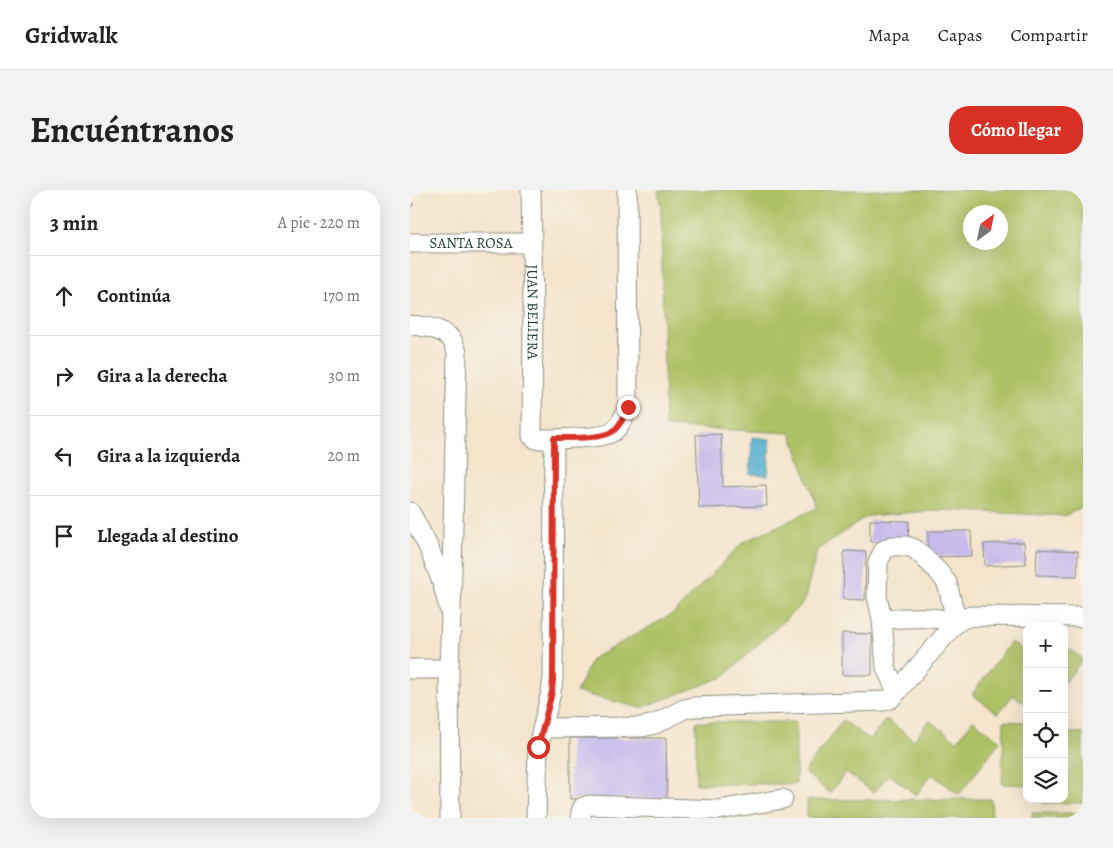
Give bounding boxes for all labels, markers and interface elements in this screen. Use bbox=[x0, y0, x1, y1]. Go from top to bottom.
text: Gridwalk bbox=[25, 19, 118, 51]
text: Mapa bbox=[868, 23, 910, 47]
text: Capas bbox=[938, 23, 982, 47]
text: Compartir bbox=[1010, 23, 1088, 47]
text: Encuéntranos bbox=[30, 106, 234, 154]
button: Cómo llegar bbox=[949, 106, 1083, 154]
north arrow bbox=[963, 205, 1008, 250]
text: 3 min bbox=[50, 209, 98, 237]
text: A pie · 220 m bbox=[278, 212, 360, 234]
street label: SANTA ROSA bbox=[430, 233, 513, 253]
street label: JUAN BELIERA bbox=[522, 264, 543, 360]
icon: ahead bbox=[50, 282, 78, 310]
text: Continúa bbox=[97, 283, 171, 309]
text: 170 m bbox=[323, 285, 360, 307]
icon: right bbox=[50, 362, 78, 390]
text: Gira a la derecha bbox=[97, 363, 228, 389]
text: 30 m bbox=[328, 365, 360, 387]
route end bbox=[617, 396, 640, 419]
icon: left bbox=[50, 442, 78, 470]
text: Gira a la izquierda bbox=[97, 443, 240, 469]
text: 20 m bbox=[327, 445, 360, 467]
icon: arrive bbox=[50, 522, 78, 550]
text: Llegada al destino bbox=[97, 523, 239, 549]
map controls bbox=[1023, 623, 1068, 803]
button: + bbox=[1023, 623, 1068, 668]
button: − bbox=[1023, 668, 1068, 713]
button: locate bbox=[1023, 713, 1068, 758]
route start bbox=[527, 736, 550, 759]
button: layers bbox=[1023, 758, 1068, 803]

